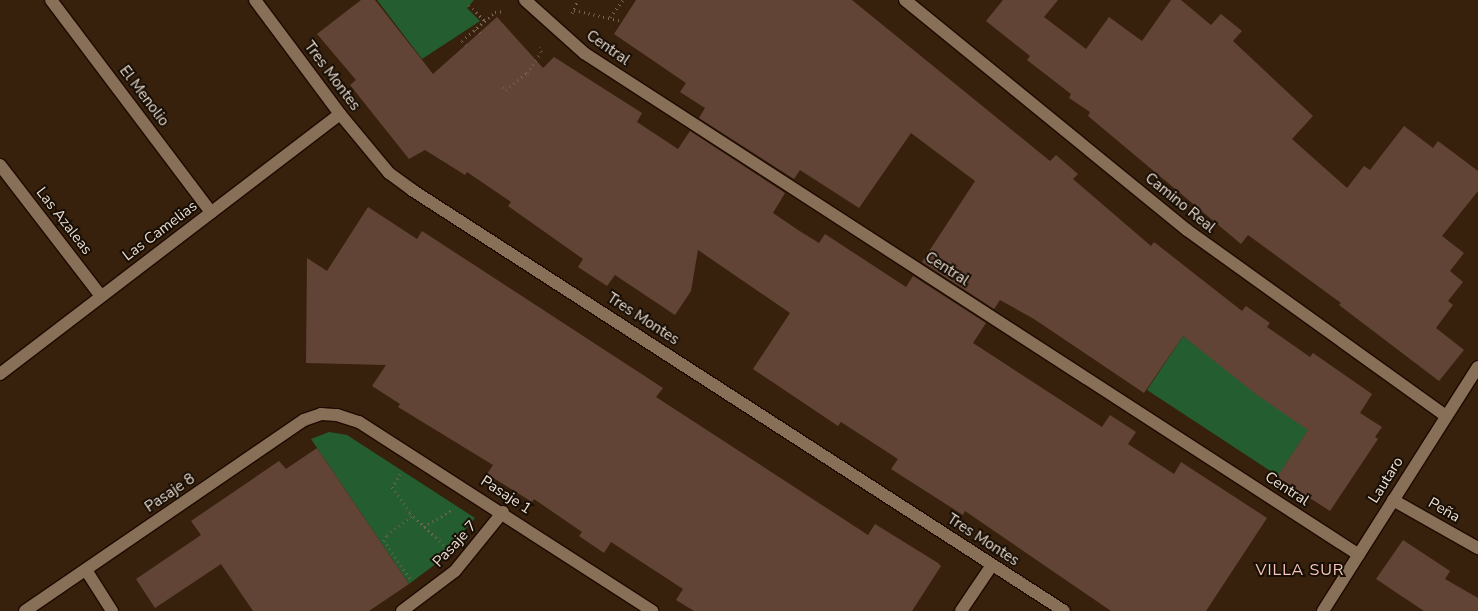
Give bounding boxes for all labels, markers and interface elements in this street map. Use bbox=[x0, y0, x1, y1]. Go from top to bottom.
street label: Central bbox=[583, 27, 633, 69]
street label: Tres Montes bbox=[300, 38, 364, 114]
street label: El Menolio bbox=[115, 62, 173, 130]
street label: Camino Real bbox=[1141, 169, 1219, 237]
street label: Las Azaleas bbox=[32, 184, 96, 258]
street label: Las Camelias bbox=[119, 197, 201, 265]
street label: Central bbox=[922, 248, 972, 290]
street label: Tres Montes bbox=[604, 289, 682, 349]
street label: Lautaro bbox=[1365, 453, 1407, 507]
street label: Central bbox=[1262, 468, 1312, 510]
street label: Pasaje 8 bbox=[141, 470, 199, 516]
street label: Pasaje 1 bbox=[477, 472, 535, 518]
street label: Peña bbox=[1425, 494, 1463, 526]
street label: Tres Montes bbox=[944, 510, 1022, 570]
street label: Pasaje 7 bbox=[429, 517, 481, 571]
district label: VILLA SUR bbox=[1254, 560, 1346, 580]

